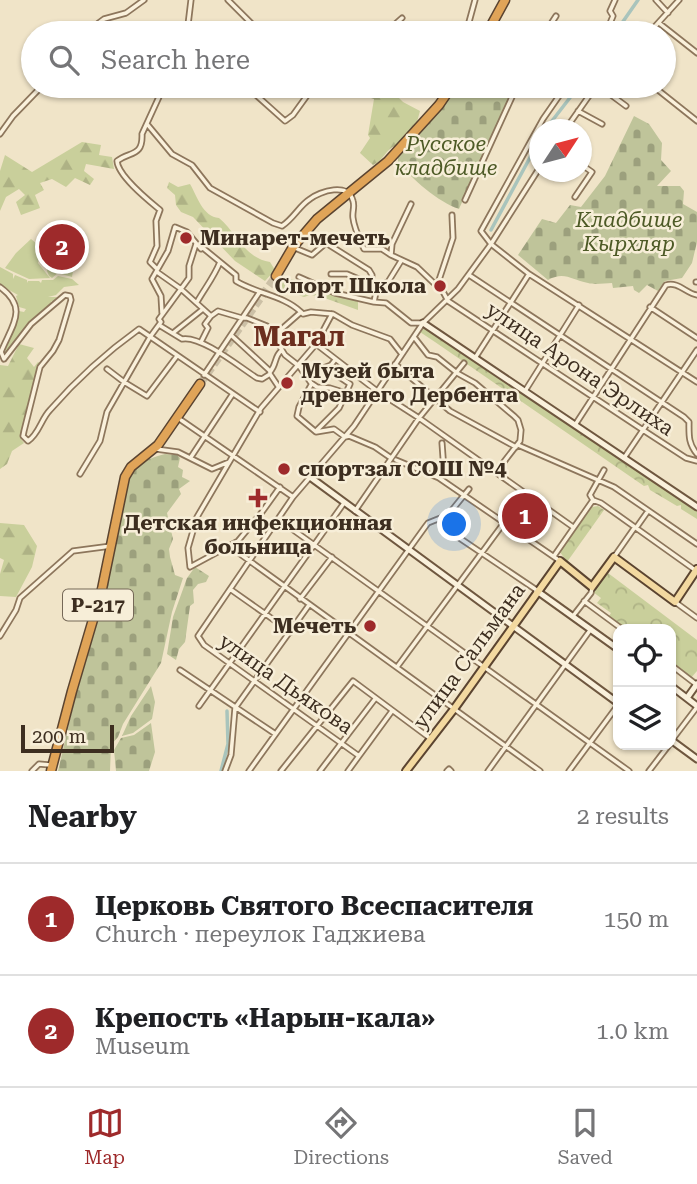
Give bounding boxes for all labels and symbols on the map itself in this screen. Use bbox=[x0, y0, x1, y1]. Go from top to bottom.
north arrow bbox=[529, 119, 592, 182]
park label: Русское кладбище bbox=[395, 132, 497, 180]
park label: Кладбище Кырхляр bbox=[575, 208, 682, 256]
pin: 2 bbox=[39, 221, 85, 273]
place label: Минарет-мечеть bbox=[200, 226, 390, 250]
marker: Минарет-мечеть bbox=[178, 230, 194, 246]
place label: Спорт Школа bbox=[275, 274, 427, 298]
marker: Спорт Школа bbox=[432, 278, 448, 294]
street label: улица Арона Эрлиха bbox=[482, 297, 679, 441]
district label: Магал bbox=[253, 320, 345, 353]
place label: Музей быта древнего Дербента bbox=[301, 359, 519, 407]
marker: Музей быта древнего Дербента bbox=[279, 375, 295, 391]
place label: спортзал СОШ №4 bbox=[298, 457, 507, 481]
marker: спортзал СОШ №4 bbox=[276, 461, 292, 477]
marker: Детская инфекционная больница bbox=[248, 488, 268, 508]
pin: 1 bbox=[502, 490, 548, 542]
your location bbox=[437, 507, 471, 541]
place label: Детская инфекционная больница bbox=[124, 511, 392, 559]
street label: улица Сальмана bbox=[408, 578, 530, 733]
road number: Р-217 bbox=[63, 590, 133, 620]
place label: Мечеть bbox=[273, 614, 357, 638]
marker: Мечеть bbox=[362, 618, 378, 634]
street label: улица Дьякова bbox=[214, 629, 358, 740]
scale bar bbox=[21, 722, 114, 754]

